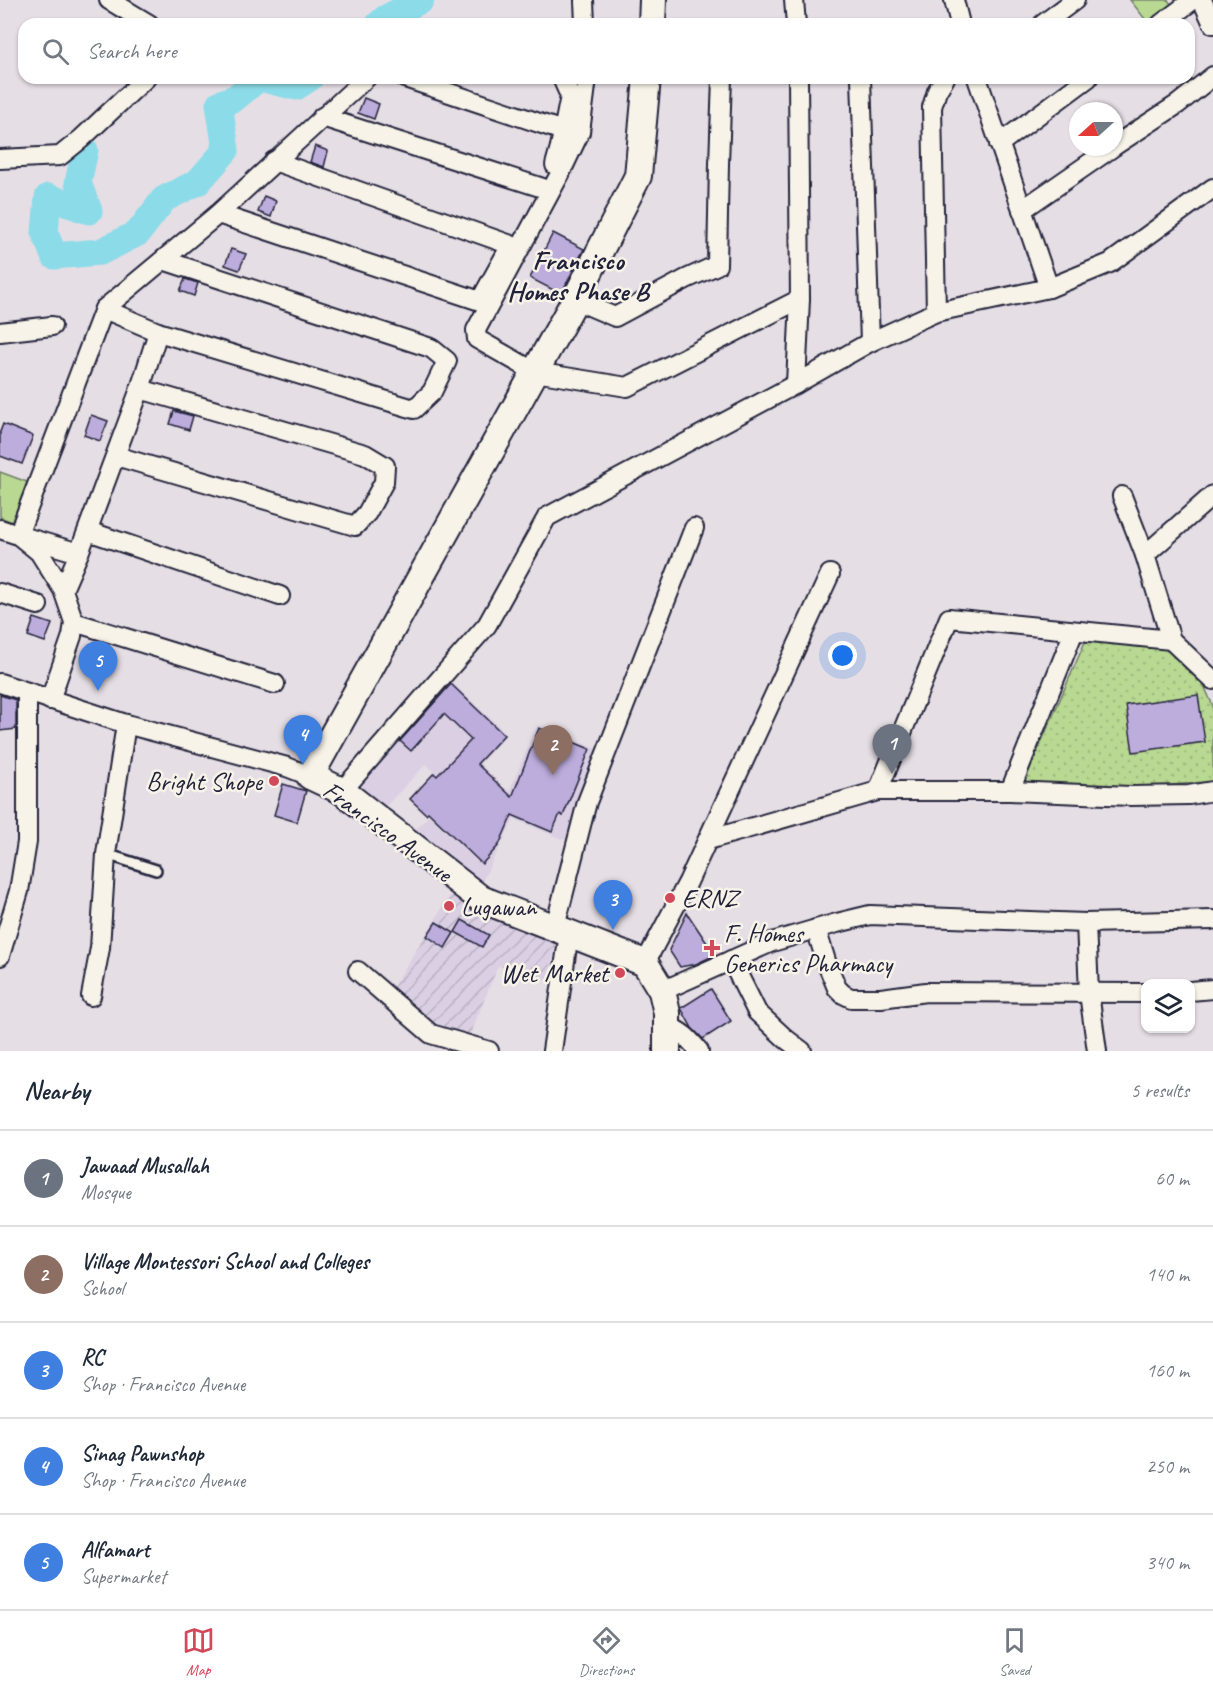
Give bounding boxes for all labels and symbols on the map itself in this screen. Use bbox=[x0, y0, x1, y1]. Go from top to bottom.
north arrow bbox=[1069, 102, 1123, 156]
district label: Francisco Homes Phase B bbox=[507, 243, 652, 308]
your location bbox=[828, 641, 857, 670]
pin: 5 bbox=[78, 642, 118, 691]
pin: 4 bbox=[284, 716, 322, 765]
pin: 1 bbox=[872, 724, 912, 774]
pin: 2 bbox=[534, 726, 572, 775]
place label: Bright Shope bbox=[146, 765, 264, 798]
street label: Francisco Avenue bbox=[317, 773, 460, 890]
marker: Bright Shope bbox=[267, 774, 281, 788]
pin: 3 bbox=[594, 880, 632, 930]
place label: ERNZ bbox=[682, 882, 742, 915]
place label: Lugawan bbox=[461, 890, 537, 923]
marker: ERNZ bbox=[663, 891, 677, 905]
marker: Lugawan bbox=[442, 899, 456, 913]
place label: F. Homes Generics Pharmacy bbox=[724, 917, 894, 980]
marker: F. Homes Generics Pharmacy bbox=[705, 941, 719, 955]
place label: Wet Market bbox=[501, 957, 610, 990]
marker: Wet Market bbox=[613, 966, 627, 980]

